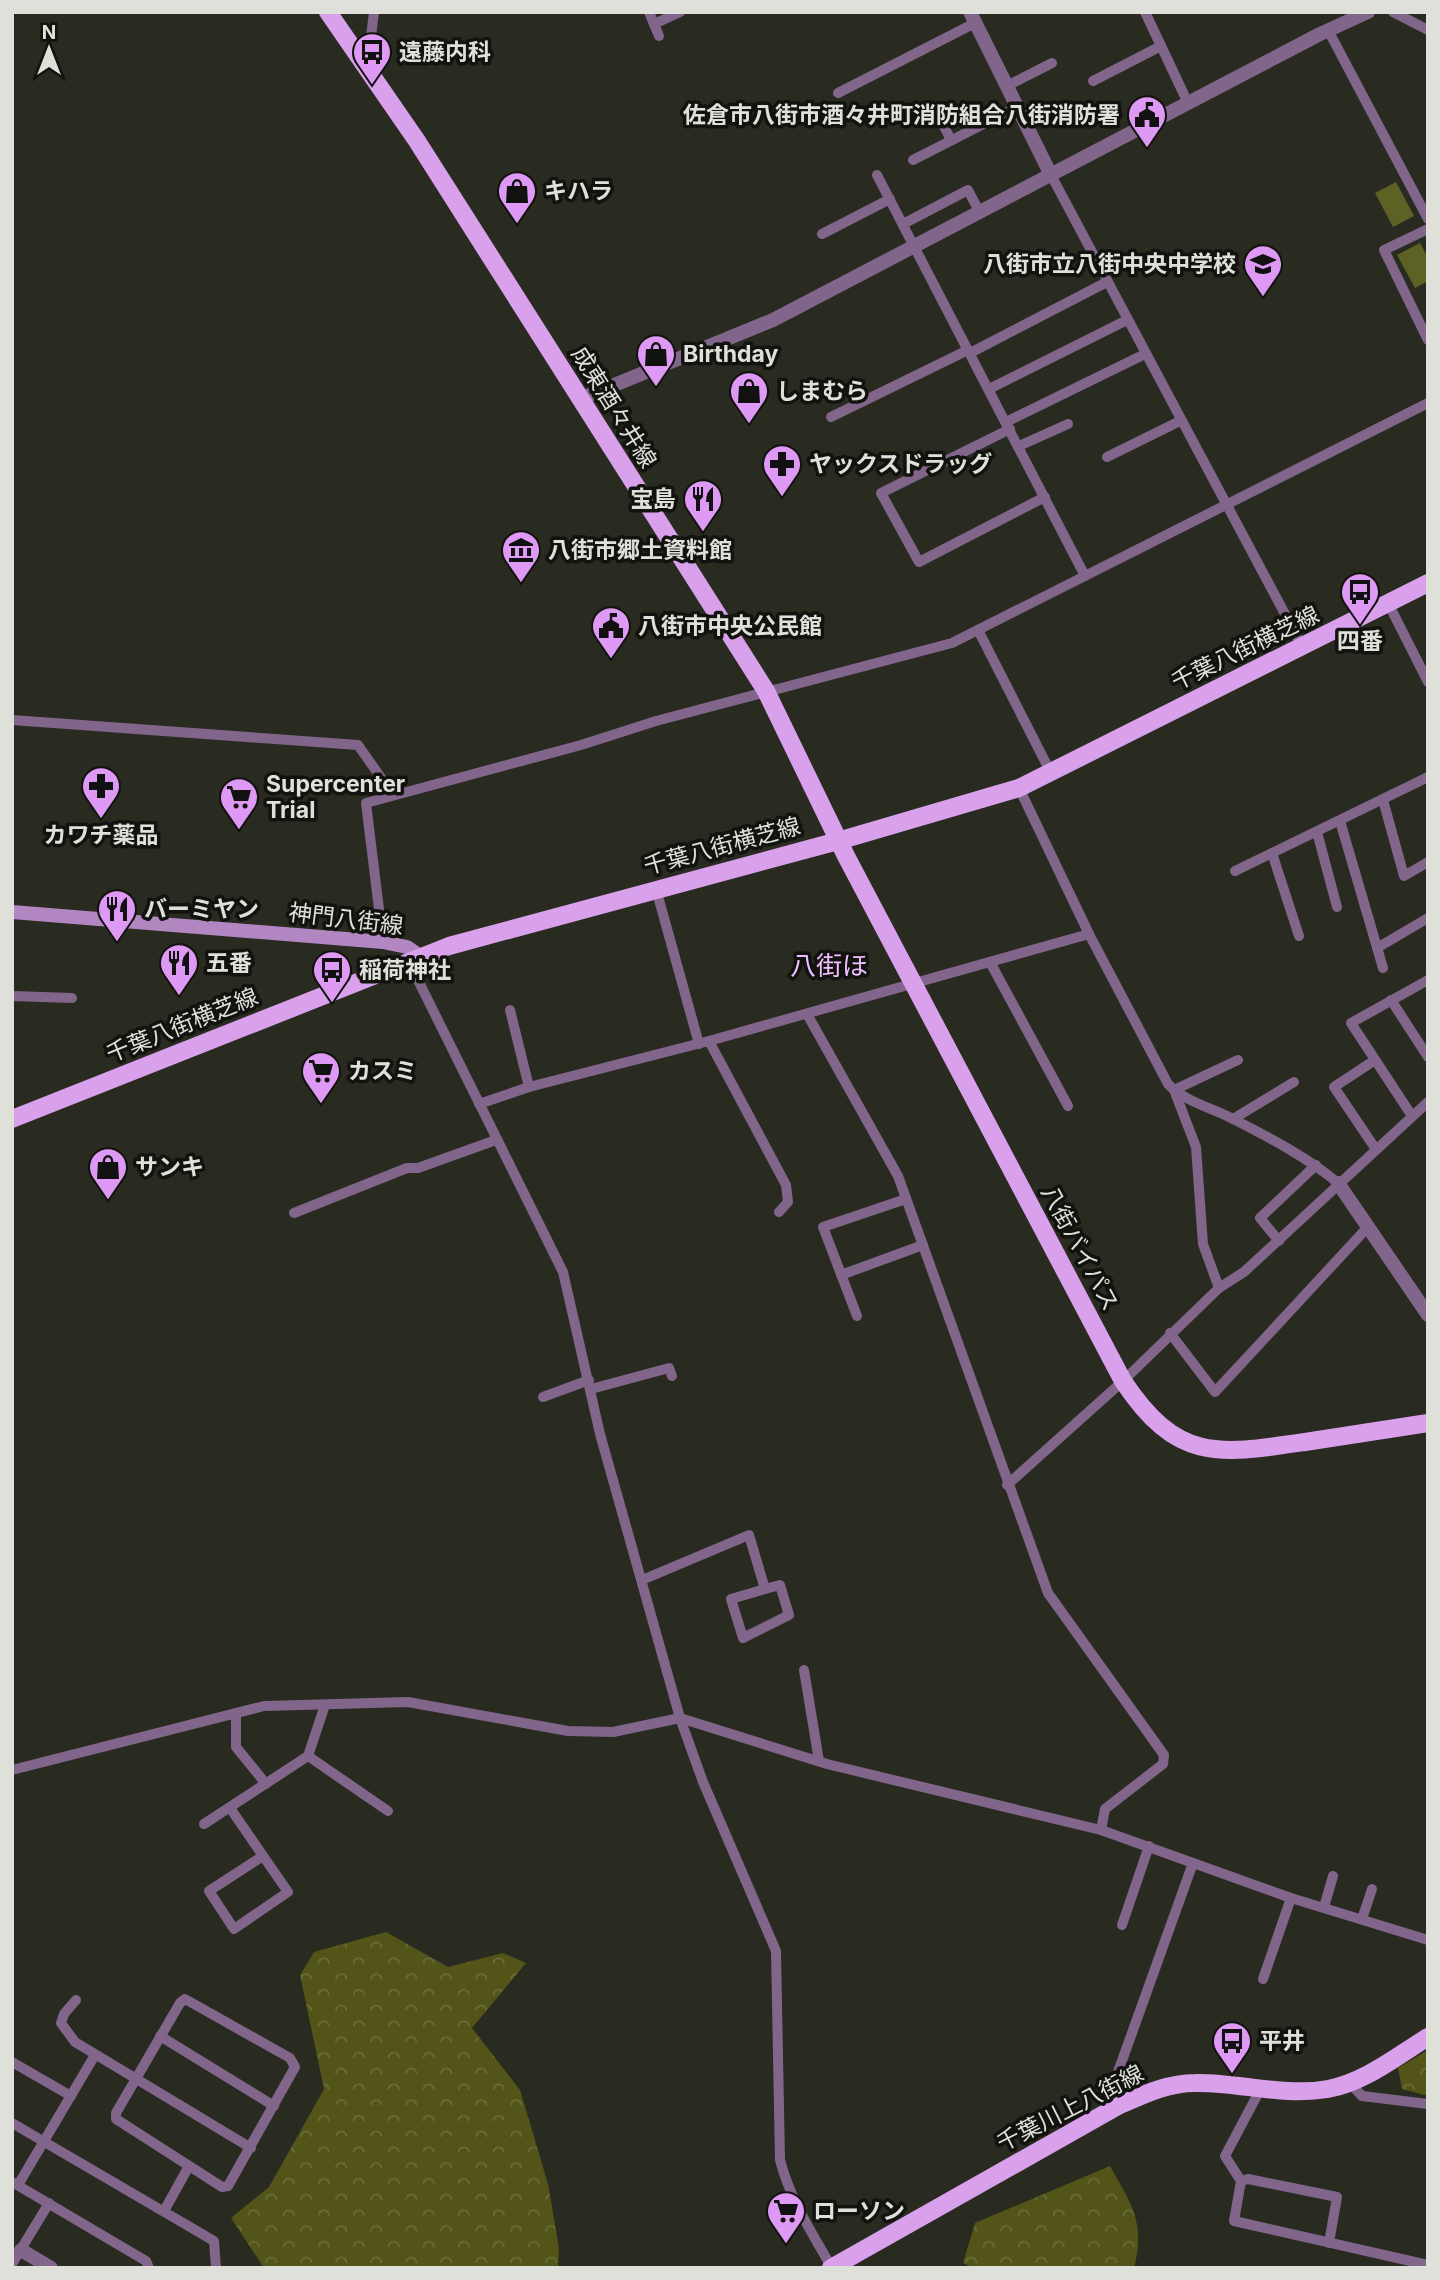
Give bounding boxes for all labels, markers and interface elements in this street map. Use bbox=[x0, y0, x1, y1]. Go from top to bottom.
north arrow bbox=[14, 14, 84, 84]
text: N bbox=[42, 21, 56, 44]
bus stop icon: 遠藤内科 bbox=[351, 31, 393, 86]
place label: 遠藤内科 bbox=[399, 38, 491, 66]
public building icon: 佐倉市八街市酒々井町消防組合八街消防署 bbox=[1126, 94, 1168, 149]
place label: 佐倉市八街市酒々井町消防組合八街消防署 bbox=[683, 101, 1120, 129]
shop icon: キハラ bbox=[496, 170, 538, 225]
place label: キハラ bbox=[544, 177, 613, 205]
school or university icon: 八街市立八街中央中学校 bbox=[1242, 243, 1284, 298]
place label: 八街市立八街中央中学校 bbox=[983, 250, 1236, 278]
shop icon: Birthday bbox=[635, 333, 677, 388]
place label: Birthday bbox=[683, 340, 779, 368]
street label: 成東酒々井線 bbox=[566, 341, 662, 473]
shop icon: しまむら bbox=[728, 370, 770, 425]
place label: しまむら bbox=[776, 377, 868, 405]
pharmacy icon: ヤックスドラッグ bbox=[761, 443, 803, 498]
place label: ヤックスドラッグ bbox=[809, 450, 992, 478]
restaurant icon: 宝島 bbox=[682, 478, 724, 533]
place label: 宝島 bbox=[630, 485, 676, 513]
museum icon: 八街市郷土資料館 bbox=[500, 529, 542, 584]
place label: 八街市郷土資料館 bbox=[548, 536, 732, 564]
bus stop icon: 四番 bbox=[1339, 571, 1381, 626]
street label: 千葉八街横芝線 bbox=[1167, 600, 1323, 696]
public building icon: 八街市中央公民館 bbox=[590, 605, 632, 660]
place label: 八街市中央公民館 bbox=[638, 612, 822, 640]
place label: 四番 bbox=[1337, 627, 1383, 655]
pharmacy icon: カワチ薬品 bbox=[80, 765, 122, 820]
place label: Supercenter Trial bbox=[266, 770, 405, 824]
supermarket icon: Supercenter Trial bbox=[218, 776, 260, 831]
street label: 千葉八街横芝線 bbox=[641, 812, 803, 880]
place label: カワチ薬品 bbox=[44, 821, 159, 849]
restaurant icon: バーミヤン bbox=[96, 888, 138, 943]
place label: バーミヤン bbox=[144, 895, 259, 923]
street label: 神門八街線 bbox=[287, 898, 405, 940]
restaurant icon: 五番 bbox=[158, 942, 200, 997]
place label: 五番 bbox=[206, 949, 252, 977]
bus stop icon: 稲荷神社 bbox=[311, 949, 353, 1004]
district label: 八街ほ bbox=[790, 950, 868, 981]
place label: 稲荷神社 bbox=[359, 956, 451, 984]
street label: 千葉八街横芝線 bbox=[102, 982, 262, 1068]
supermarket icon: カスミ bbox=[300, 1050, 342, 1105]
place label: カスミ bbox=[348, 1057, 417, 1085]
shop icon: サンキ bbox=[87, 1146, 129, 1201]
place label: サンキ bbox=[135, 1153, 204, 1181]
street label: 八街バイパス bbox=[1035, 1181, 1125, 1315]
bus stop icon: 平井 bbox=[1211, 2020, 1253, 2075]
place label: 平井 bbox=[1259, 2027, 1305, 2055]
street label: 千葉川上八街線 bbox=[992, 2059, 1148, 2157]
supermarket icon: ローソン bbox=[765, 2190, 807, 2245]
place label: ローソン bbox=[813, 2197, 905, 2225]

